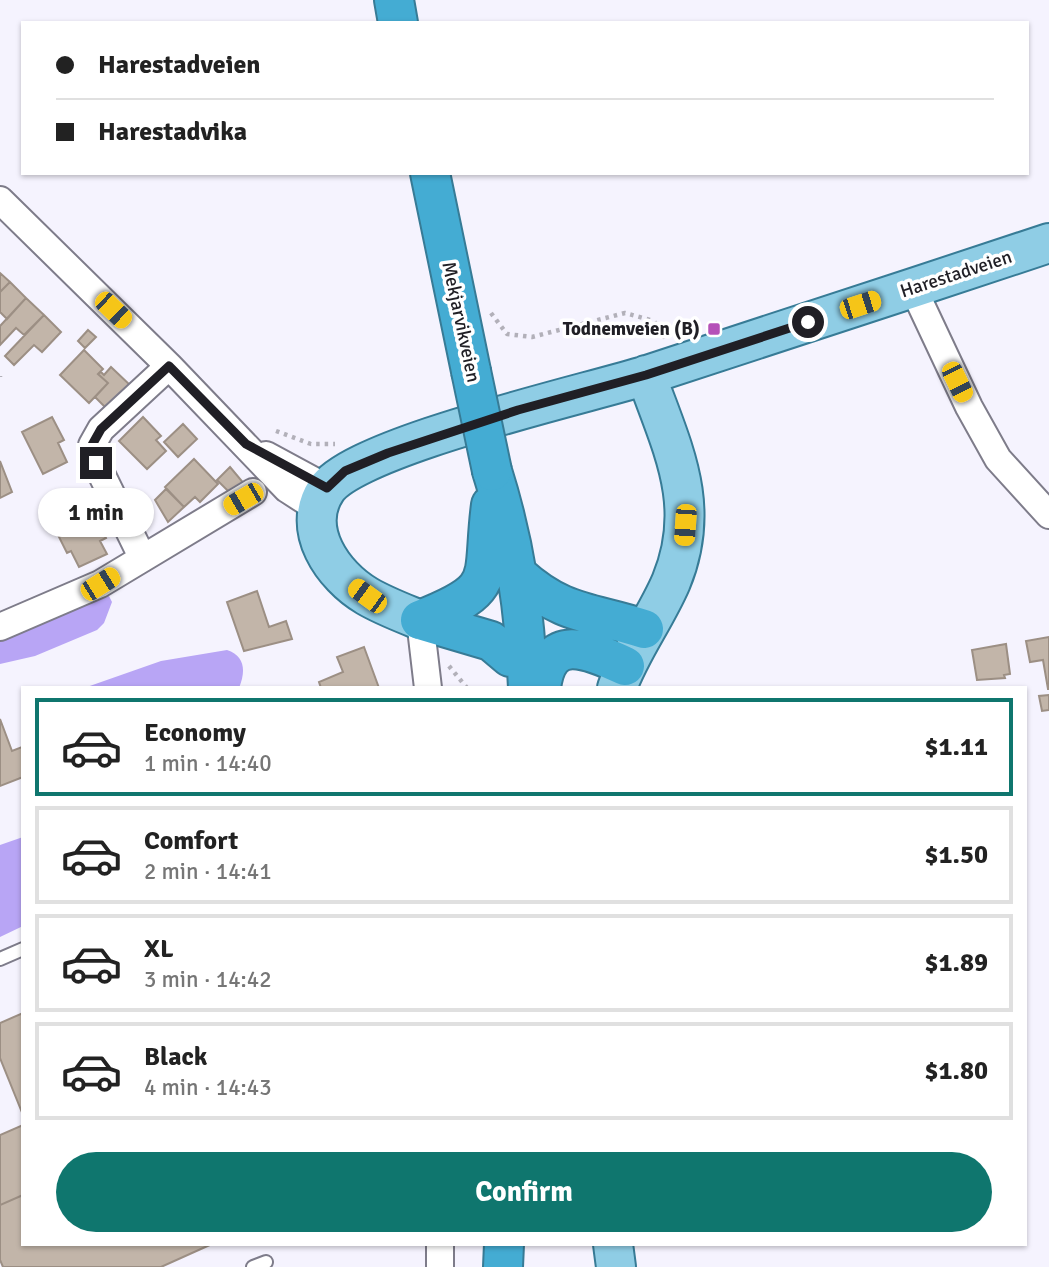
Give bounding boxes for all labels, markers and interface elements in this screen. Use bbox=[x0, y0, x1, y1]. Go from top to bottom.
text: Harestadveien bbox=[98, 49, 261, 81]
text: Harestadvika bbox=[98, 116, 247, 148]
street label: Harestadveien bbox=[897, 245, 1015, 303]
street label: Mekjarvikveien bbox=[437, 259, 485, 385]
car bbox=[91, 288, 136, 332]
car bbox=[837, 289, 884, 321]
route start bbox=[792, 306, 824, 338]
place label: Todnemveien (B) bbox=[563, 317, 700, 341]
marker: Todnemveien (B) bbox=[706, 321, 722, 337]
car bbox=[939, 359, 976, 405]
route end bbox=[80, 447, 112, 479]
car bbox=[220, 479, 267, 519]
callout: 1 min bbox=[38, 488, 154, 536]
text: 1 min bbox=[68, 498, 124, 527]
car bbox=[674, 503, 697, 547]
car bbox=[77, 564, 124, 604]
car bbox=[344, 575, 391, 617]
icon: car bbox=[60, 716, 123, 779]
text: Economy bbox=[144, 717, 246, 749]
text: $1.11 bbox=[924, 731, 988, 763]
text: 1 min · 14:40 bbox=[144, 749, 272, 778]
icon: car bbox=[60, 824, 123, 887]
text: Comfort bbox=[144, 825, 238, 857]
text: $1.50 bbox=[924, 839, 988, 871]
text: 2 min · 14:41 bbox=[144, 857, 272, 886]
icon: car bbox=[60, 932, 123, 995]
text: XL bbox=[144, 933, 174, 965]
text: $1.89 bbox=[924, 947, 988, 979]
text: 3 min · 14:42 bbox=[144, 965, 272, 994]
icon: car bbox=[60, 1040, 123, 1103]
text: Black bbox=[144, 1041, 207, 1073]
text: $1.80 bbox=[924, 1055, 988, 1087]
text: 4 min · 14:43 bbox=[144, 1073, 272, 1102]
button: Confirm bbox=[56, 1152, 992, 1232]

